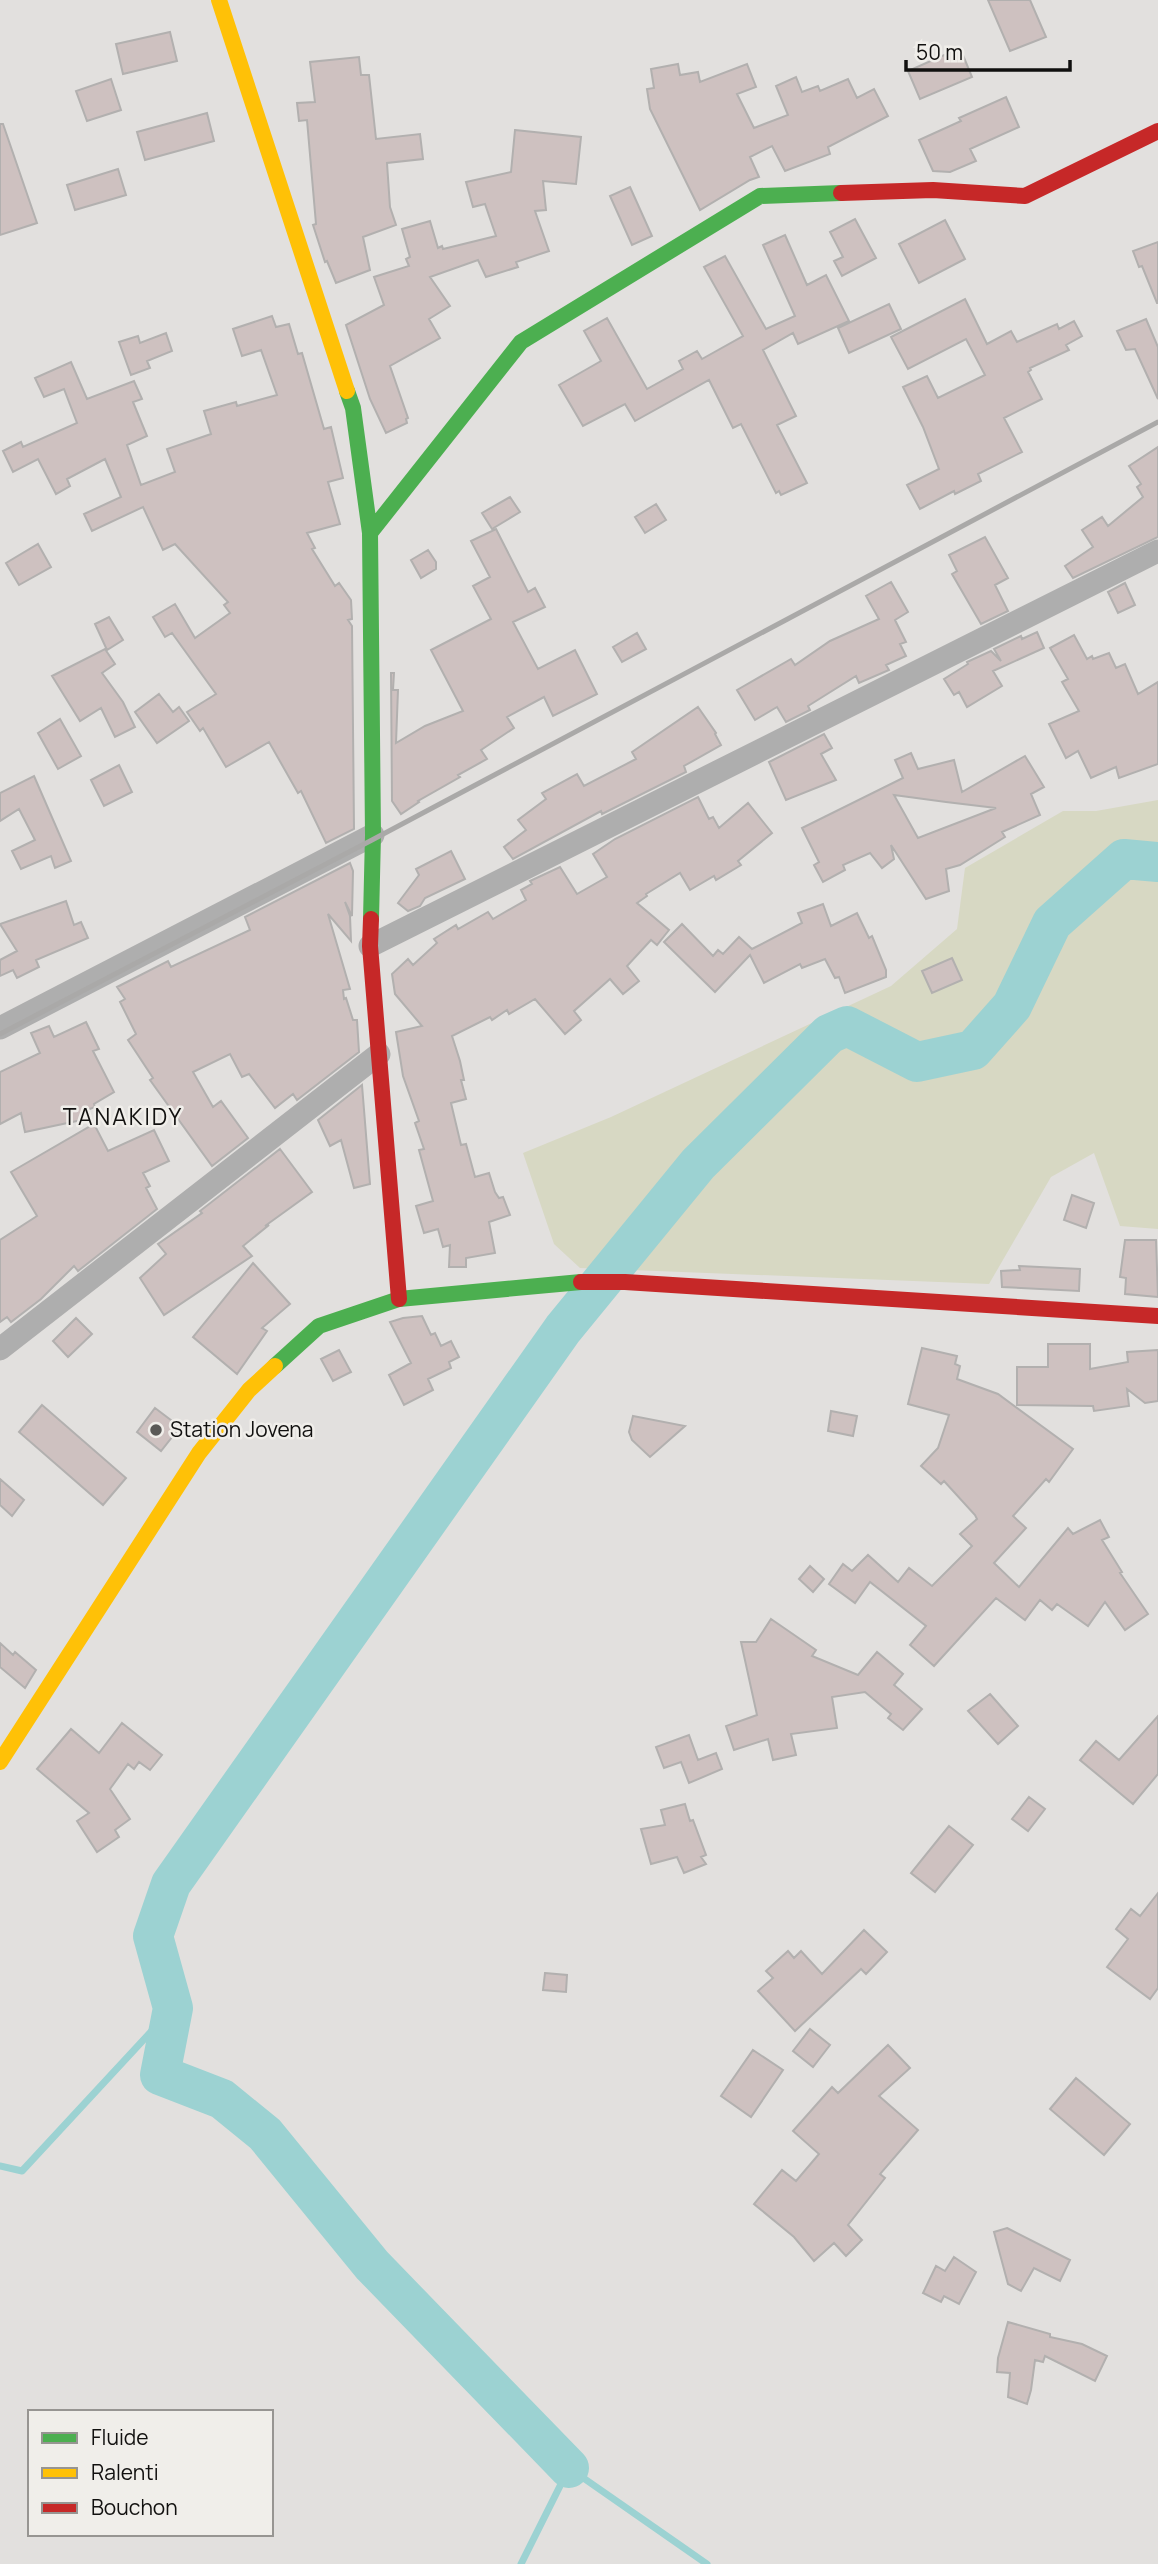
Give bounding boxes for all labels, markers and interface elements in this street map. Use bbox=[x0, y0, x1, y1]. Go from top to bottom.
scale bar bbox=[906, 28, 1070, 72]
text: 50 m bbox=[916, 38, 963, 66]
district label: TANAKIDY bbox=[63, 1100, 183, 1132]
place label: Station Jovena bbox=[170, 1415, 314, 1443]
marker: Station Jovena bbox=[148, 1422, 164, 1438]
legend bbox=[28, 2410, 273, 2536]
text: Fluide bbox=[91, 2423, 149, 2451]
text: Ralenti bbox=[91, 2458, 159, 2486]
text: Bouchon bbox=[91, 2493, 178, 2521]

